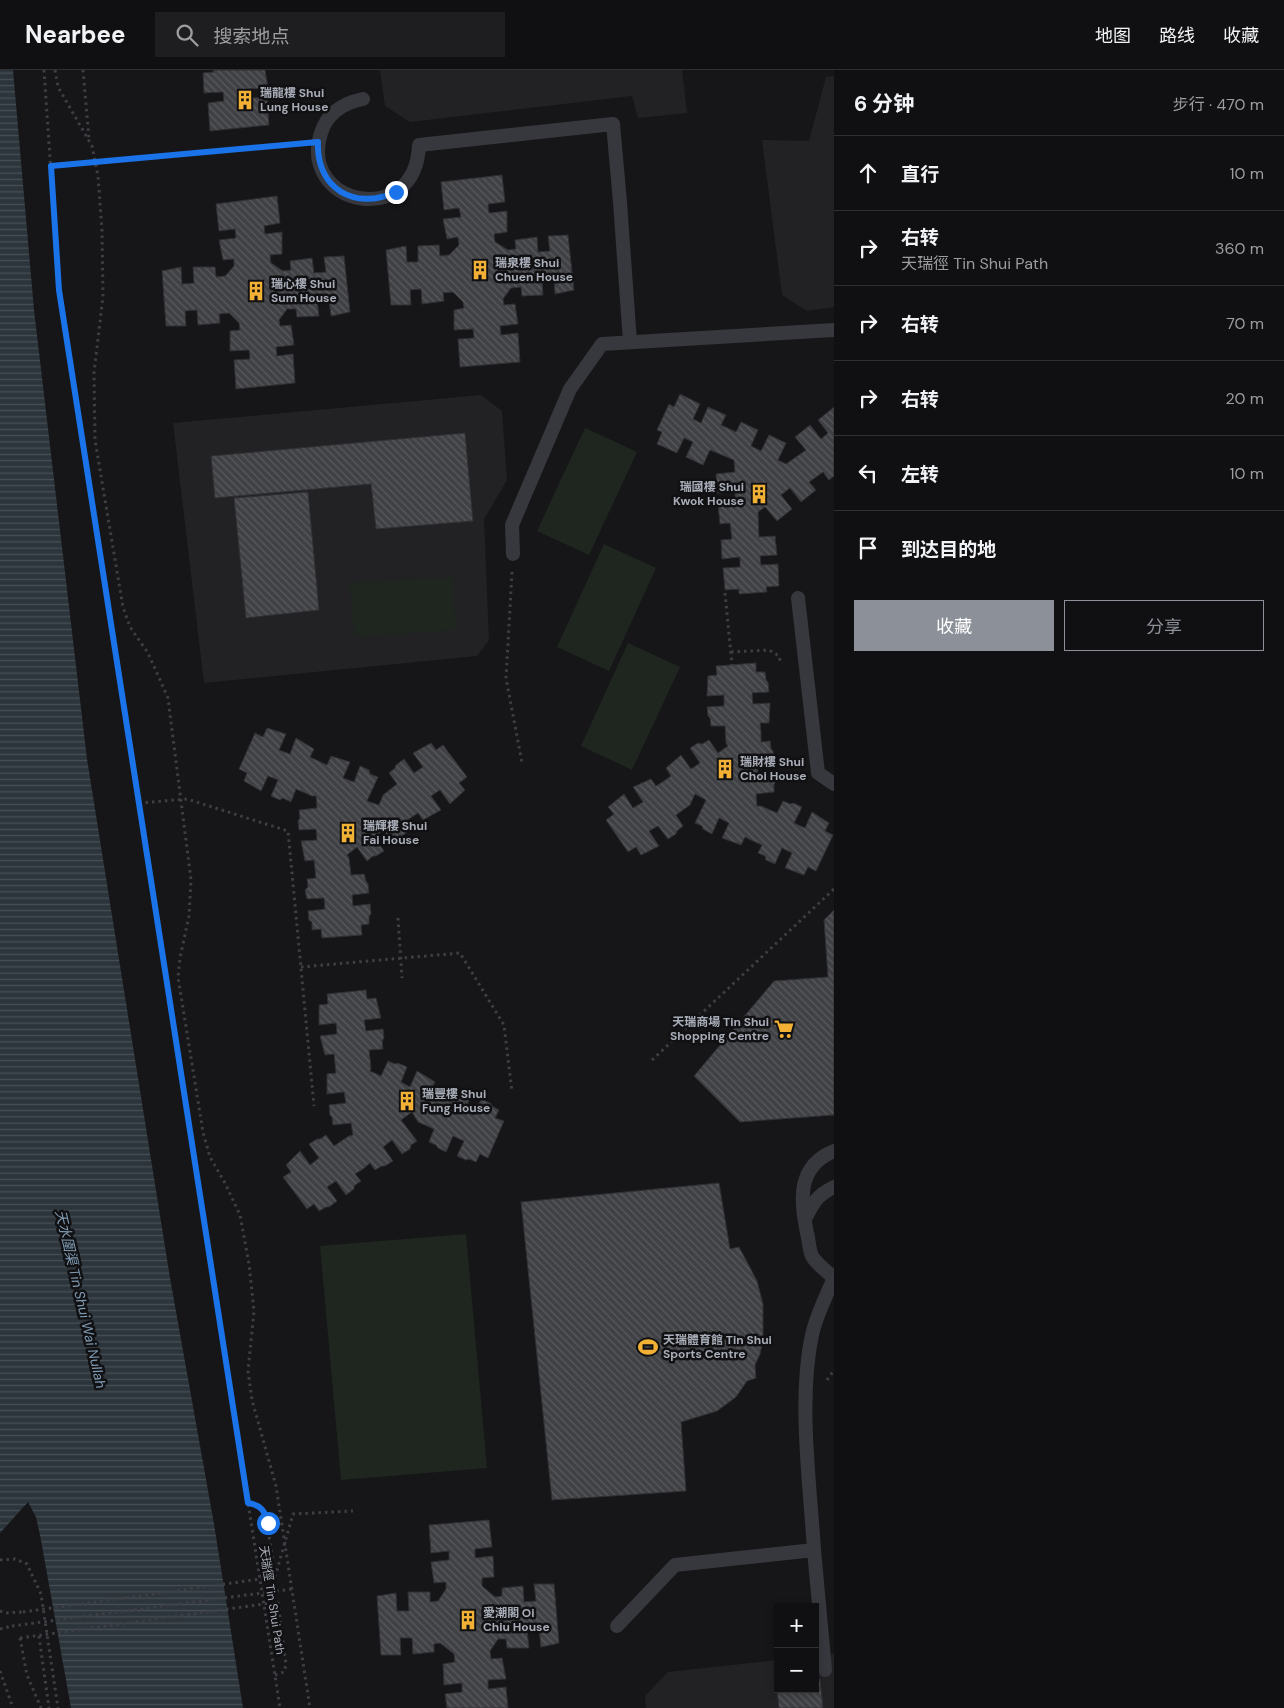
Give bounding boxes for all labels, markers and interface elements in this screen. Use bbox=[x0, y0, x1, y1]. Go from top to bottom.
search box bbox=[155, 12, 505, 57]
text: Nearbee bbox=[25, 19, 125, 50]
icon: search bbox=[173, 21, 201, 49]
text: 搜索地点 bbox=[213, 24, 289, 49]
text: 地图 bbox=[1095, 24, 1131, 48]
text: 路线 bbox=[1159, 24, 1195, 48]
text: 收藏 bbox=[1223, 24, 1259, 48]
place label: 瑞龍樓 Shui Lung House bbox=[260, 85, 328, 115]
building icon: 瑞龍樓 Shui Lung House bbox=[234, 89, 256, 111]
text: 6 分钟 bbox=[854, 90, 914, 118]
text: 步行 · 470 m bbox=[1173, 94, 1264, 115]
icon: ahead bbox=[854, 159, 882, 187]
text: 直行 bbox=[901, 162, 939, 187]
text: 10 m bbox=[1230, 163, 1264, 184]
route end bbox=[385, 181, 408, 204]
text: 右转 bbox=[901, 225, 939, 250]
icon: right bbox=[854, 234, 882, 262]
text: 360 m bbox=[1215, 238, 1264, 259]
text: 天瑞徑 Tin Shui Path bbox=[901, 253, 1048, 274]
place label: 瑞泉樓 Shui Chuen House bbox=[495, 255, 573, 285]
building icon: 瑞泉樓 Shui Chuen House bbox=[469, 259, 491, 281]
place label: 瑞心樓 Shui Sum House bbox=[271, 276, 337, 306]
building icon: 瑞心樓 Shui Sum House bbox=[245, 280, 267, 302]
icon: right bbox=[854, 309, 882, 337]
text: 右转 bbox=[901, 312, 939, 337]
text: 70 m bbox=[1226, 313, 1264, 334]
icon: right bbox=[854, 384, 882, 412]
text: 右转 bbox=[901, 387, 939, 412]
text: 20 m bbox=[1225, 388, 1264, 409]
icon: left bbox=[854, 459, 882, 487]
text: 左转 bbox=[901, 462, 939, 487]
text: 10 m bbox=[1230, 463, 1264, 484]
place label: 瑞國樓 Shui Kwok House bbox=[673, 479, 744, 509]
building icon: 瑞國樓 Shui Kwok House bbox=[748, 483, 770, 505]
icon: arrive bbox=[854, 534, 882, 562]
text: 到达目的地 bbox=[901, 537, 996, 562]
button: 收藏 bbox=[854, 600, 1054, 651]
button: 分享 bbox=[1064, 600, 1264, 651]
place label: 瑞財樓 Shui Choi House bbox=[740, 754, 807, 784]
building icon: 瑞財樓 Shui Choi House bbox=[714, 758, 736, 780]
place label: 瑞輝樓 Shui Fai House bbox=[363, 818, 427, 848]
building icon: 瑞輝樓 Shui Fai House bbox=[337, 822, 359, 844]
place label: 天瑞商場 Tin Shui Shopping Centre bbox=[670, 1014, 769, 1044]
supermarket icon: 天瑞商場 Tin Shui Shopping Centre bbox=[773, 1018, 795, 1040]
place label: 瑞豐樓 Shui Fung House bbox=[422, 1086, 490, 1116]
building icon: 瑞豐樓 Shui Fung House bbox=[396, 1090, 418, 1112]
water label: 天水圍渠 Tin Shui Wai Nullah bbox=[52, 1208, 110, 1390]
place label: 天瑞體育館 Tin Shui Sports Centre bbox=[663, 1332, 772, 1362]
sports icon: 天瑞體育館 Tin Shui Sports Centre bbox=[637, 1336, 659, 1358]
route start bbox=[257, 1512, 280, 1535]
street label: 天瑞徑 Tin Shui Path bbox=[255, 1544, 289, 1656]
map controls bbox=[774, 1603, 819, 1693]
button: + bbox=[774, 1603, 819, 1648]
place label: 愛潮閣 Oi Chiu House bbox=[483, 1605, 550, 1635]
building icon: 愛潮閣 Oi Chiu House bbox=[457, 1609, 479, 1631]
button: − bbox=[774, 1648, 819, 1693]

